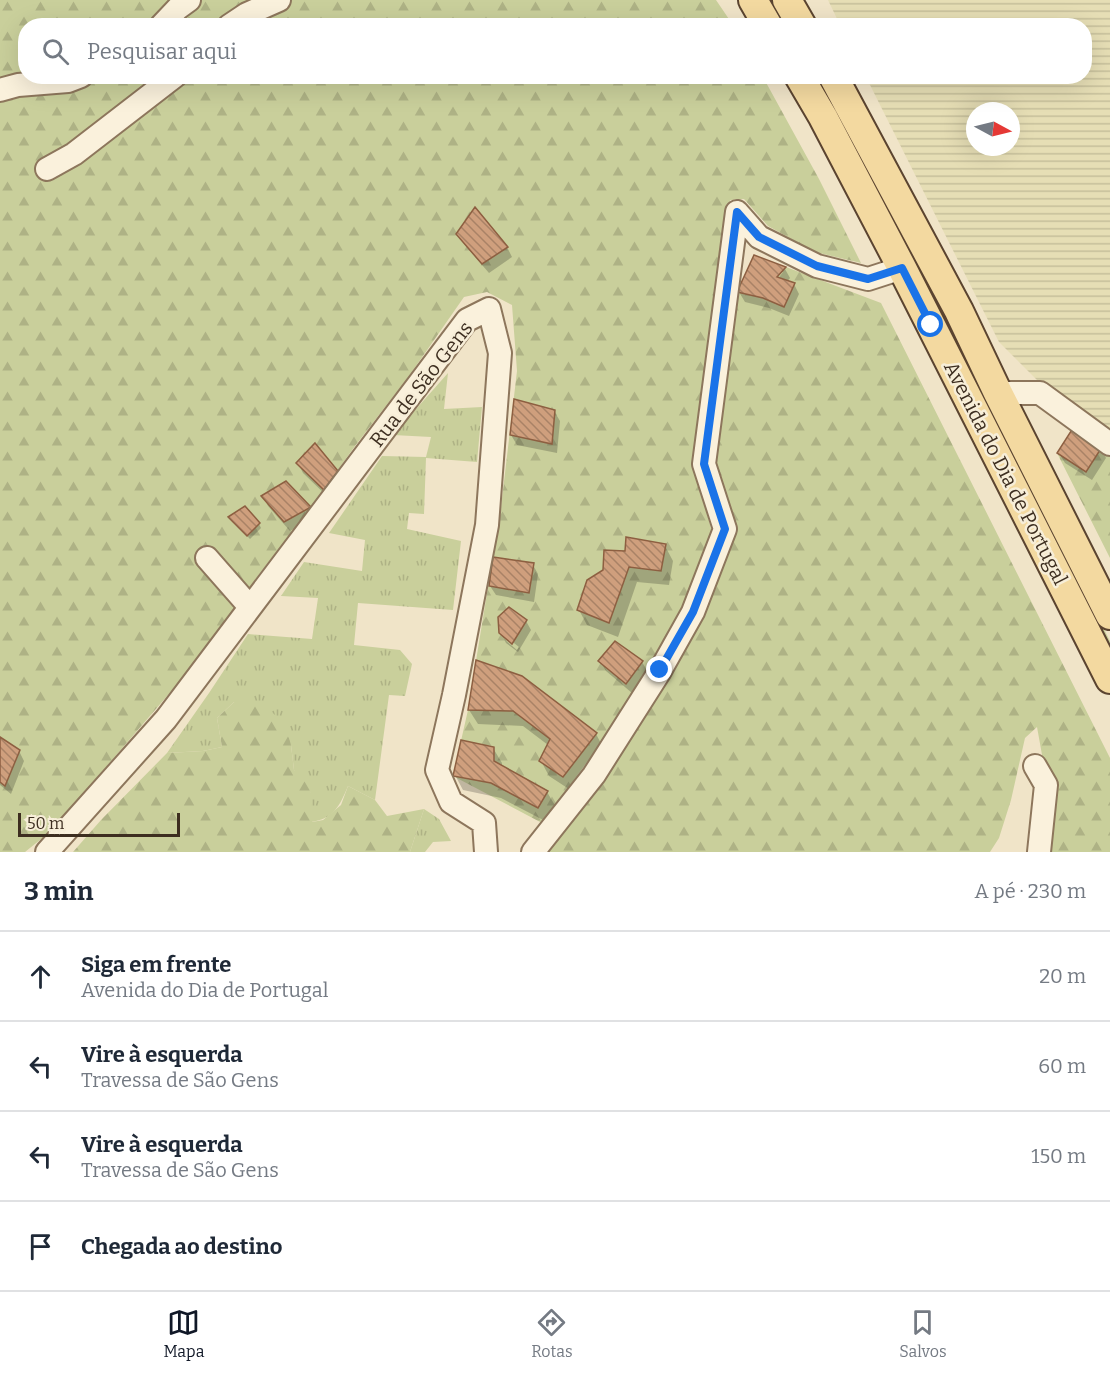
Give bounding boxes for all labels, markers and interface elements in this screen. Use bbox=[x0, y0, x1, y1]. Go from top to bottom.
search box bbox=[18, 18, 1092, 84]
icon: search bbox=[39, 35, 72, 68]
text: Pesquisar aqui bbox=[87, 38, 237, 65]
north arrow bbox=[966, 102, 1020, 156]
route start bbox=[917, 311, 943, 337]
street label: Rua de São Gens bbox=[364, 316, 478, 452]
street label: Avenida do Dia de Portugal bbox=[939, 357, 1073, 589]
route end bbox=[646, 656, 672, 682]
scale bar bbox=[18, 810, 180, 838]
text: 50 m bbox=[27, 814, 64, 833]
text: 3 min bbox=[24, 876, 93, 907]
text: A pé · 230 m bbox=[975, 879, 1086, 903]
text: Siga em frente bbox=[81, 951, 231, 978]
icon: ahead bbox=[24, 960, 57, 993]
text: 20 m bbox=[1039, 964, 1086, 988]
text: Avenida do Dia de Portugal bbox=[81, 978, 329, 1002]
text: Vire à esquerda bbox=[81, 1041, 242, 1068]
icon: left bbox=[24, 1050, 57, 1083]
text: 60 m bbox=[1038, 1054, 1086, 1078]
text: Travessa de São Gens bbox=[81, 1068, 279, 1092]
text: Vire à esquerda bbox=[81, 1131, 242, 1158]
icon: left bbox=[24, 1140, 57, 1173]
text: 150 m bbox=[1031, 1144, 1086, 1168]
text: Travessa de São Gens bbox=[81, 1158, 279, 1182]
icon: arrive bbox=[24, 1230, 57, 1263]
text: Chegada ao destino bbox=[81, 1233, 282, 1260]
tab: Mapa bbox=[163, 1306, 204, 1361]
tab: Rotas bbox=[531, 1306, 573, 1361]
tab: Salvos bbox=[899, 1306, 947, 1361]

